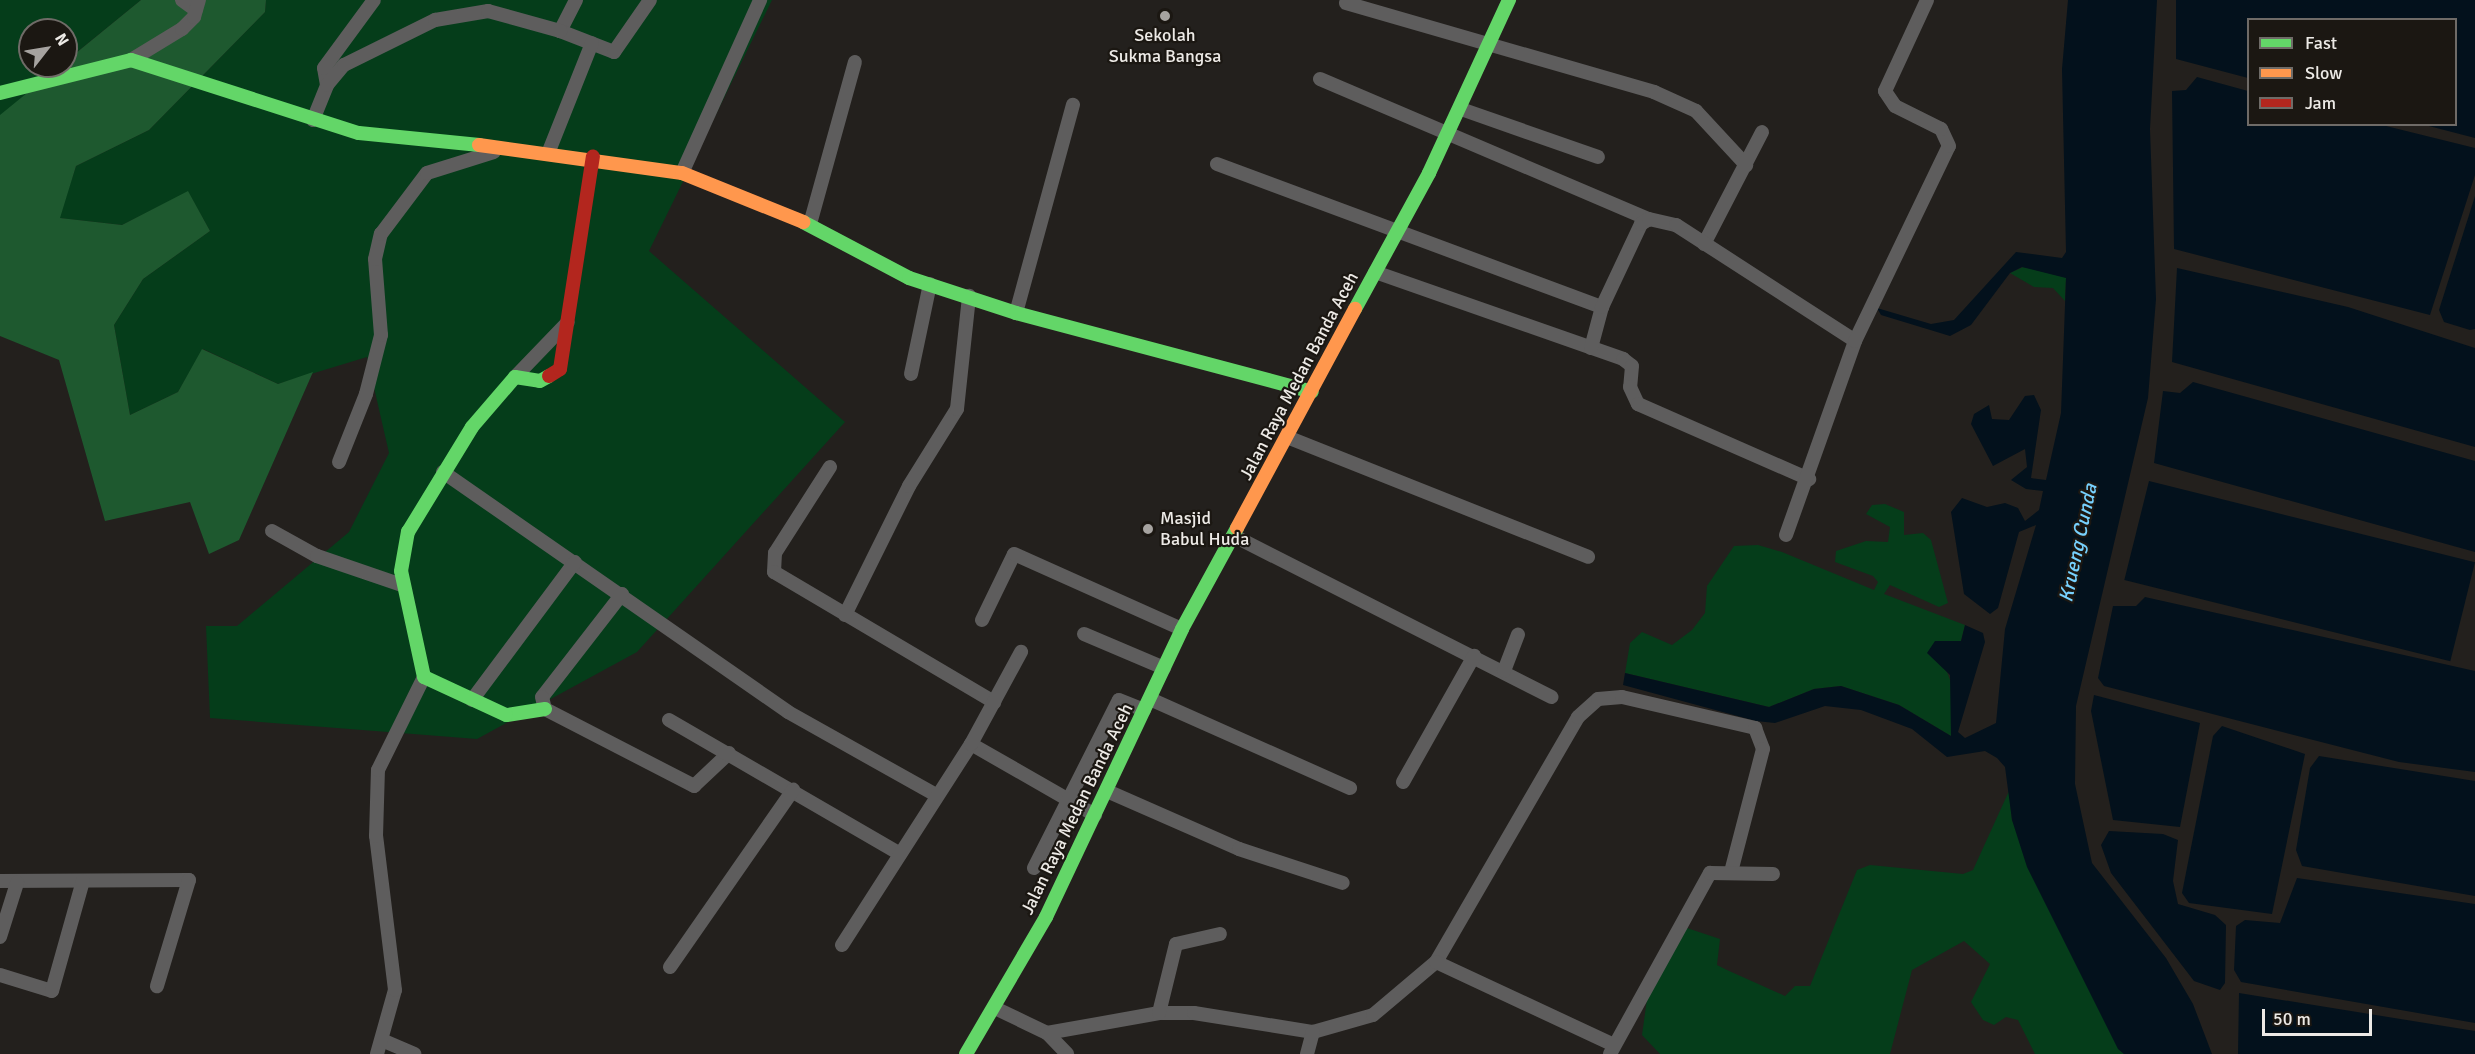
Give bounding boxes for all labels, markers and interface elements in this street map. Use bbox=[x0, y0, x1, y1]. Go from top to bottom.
marker: Sekolah Sukma Bangsa bbox=[1158, 9, 1172, 23]
north arrow bbox=[18, 18, 78, 78]
legend bbox=[2247, 18, 2457, 126]
place label: Sekolah Sukma Bangsa bbox=[1109, 25, 1221, 68]
text: N bbox=[50, 30, 73, 50]
text: Fast bbox=[2305, 32, 2337, 54]
text: Slow bbox=[2305, 62, 2342, 84]
text: Jam bbox=[2305, 92, 2336, 114]
street label: Jalan Raya Medan Banda Aceh bbox=[1235, 268, 1363, 484]
water label: Krueng Cunda bbox=[2054, 482, 2102, 604]
place label: Masjid Babul Huda bbox=[1160, 508, 1249, 550]
marker: Masjid Babul Huda bbox=[1141, 522, 1155, 536]
street label: Jalan Raya Medan Banda Aceh bbox=[1016, 700, 1138, 918]
scale bar bbox=[2265, 997, 2374, 1035]
text: 50 m bbox=[2273, 1008, 2311, 1030]

